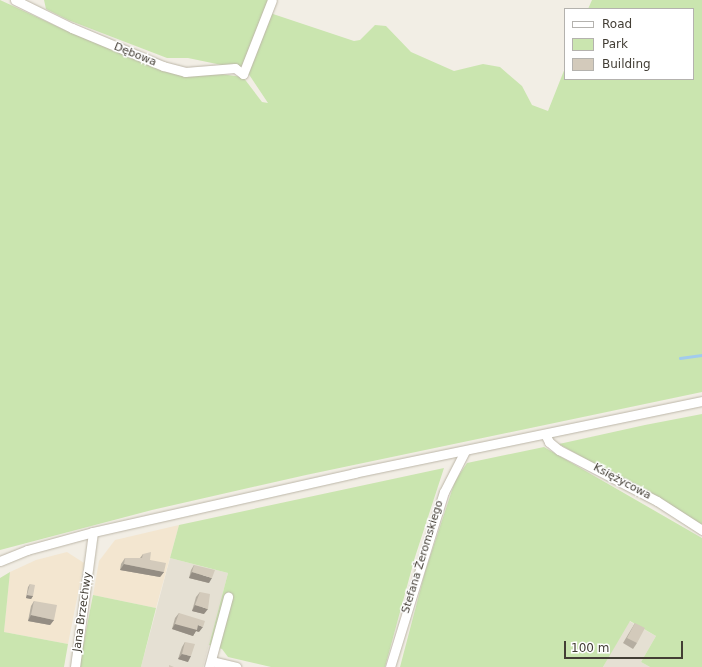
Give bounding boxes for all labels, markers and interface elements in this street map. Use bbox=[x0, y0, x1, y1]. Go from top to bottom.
legend bbox=[564, 8, 694, 80]
text: Road bbox=[602, 17, 632, 31]
text: Park bbox=[602, 37, 628, 51]
street label: Dębowa bbox=[112, 41, 158, 69]
text: Building bbox=[602, 57, 651, 71]
street label: Księżycowa bbox=[591, 461, 653, 503]
street label: Stefana Żeromskiego bbox=[400, 499, 446, 615]
street label: Jana Brzechwy bbox=[71, 571, 95, 653]
scale bar bbox=[566, 633, 685, 659]
text: 100 m bbox=[571, 641, 609, 655]

